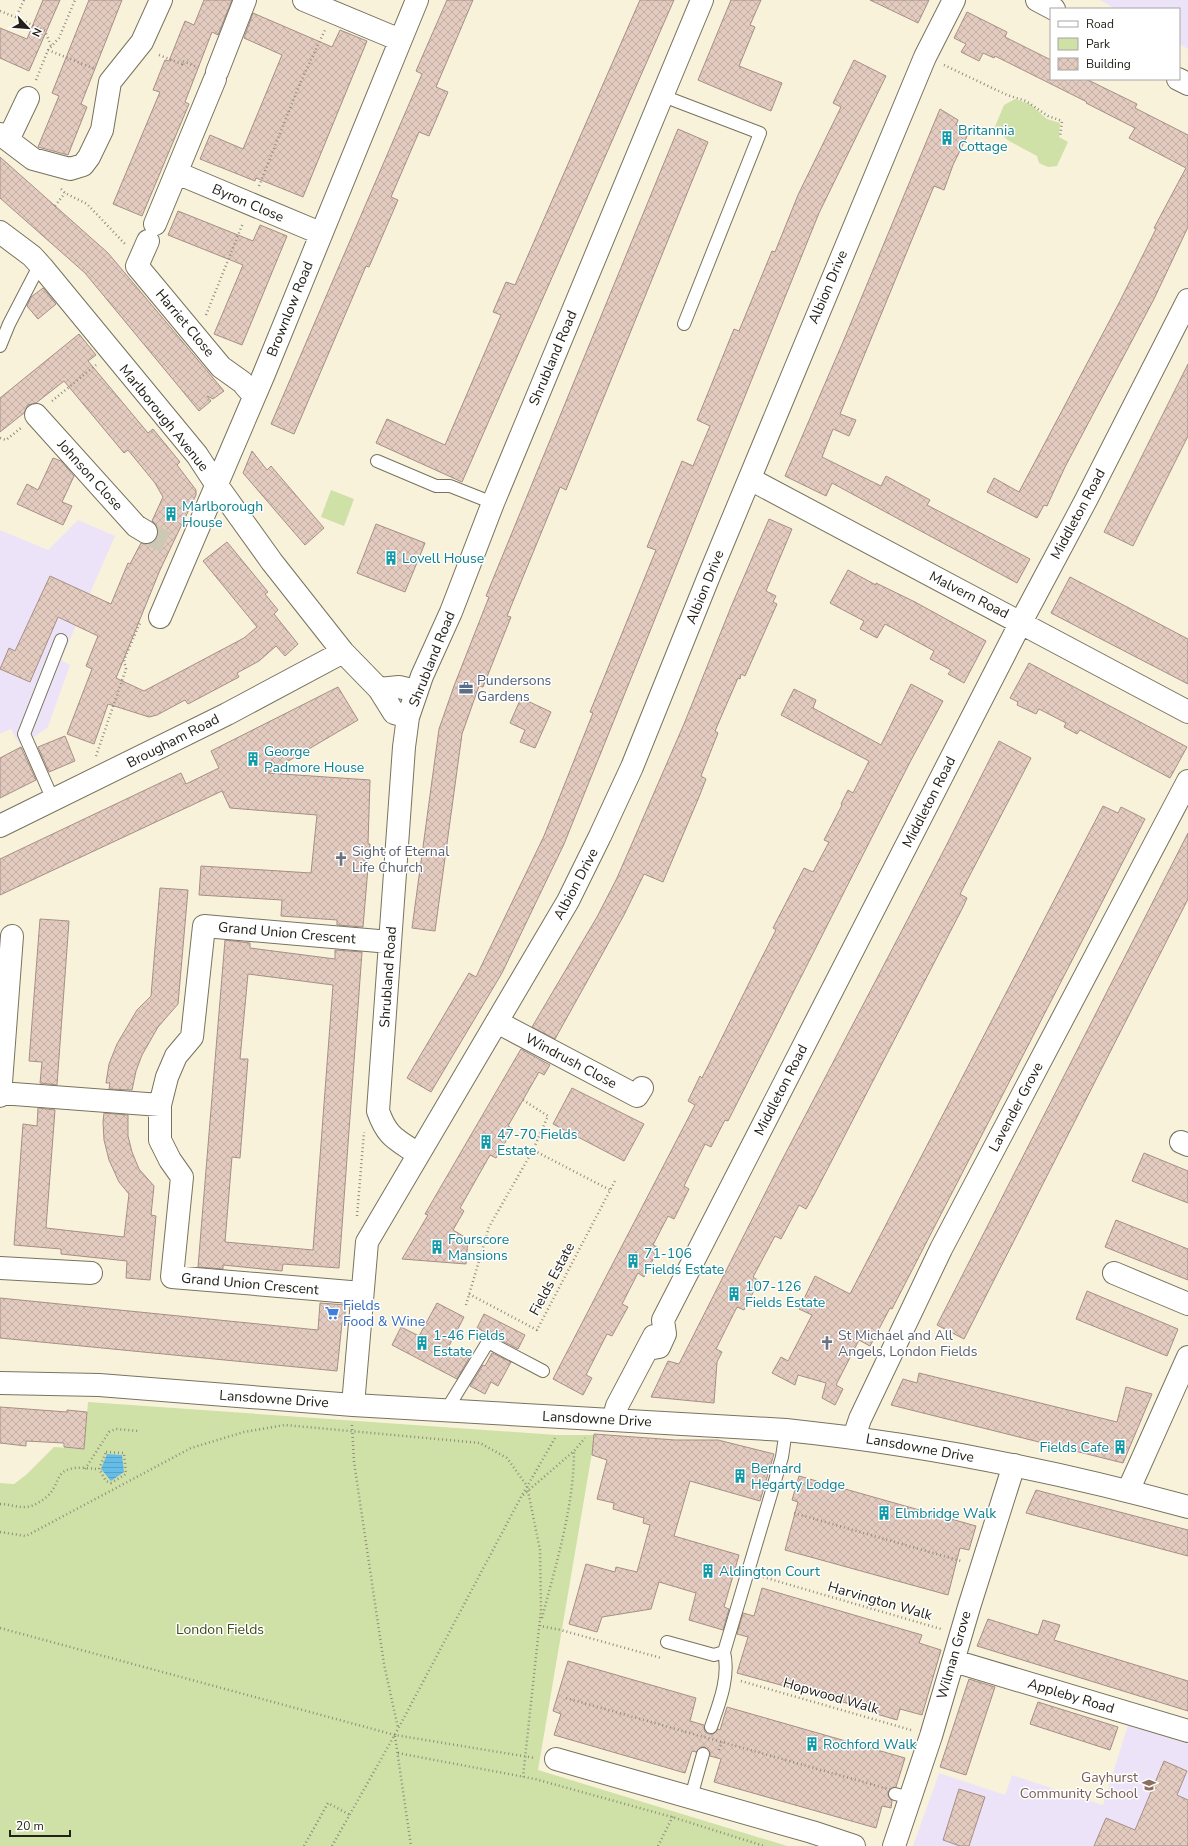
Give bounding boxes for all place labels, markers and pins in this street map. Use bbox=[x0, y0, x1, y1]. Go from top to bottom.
place label: Britannia Cottage bbox=[958, 121, 1015, 156]
building icon: Britannia Cottage bbox=[939, 130, 955, 146]
place label: Marlborough House bbox=[182, 497, 263, 532]
building icon: Marlborough House bbox=[163, 506, 179, 522]
place label: Lovell House bbox=[402, 549, 484, 568]
building icon: Lovell House bbox=[383, 550, 399, 566]
place label: Pundersons Gardens bbox=[477, 671, 552, 706]
office icon: Pundersons Gardens bbox=[458, 680, 474, 696]
place label: George Padmore House bbox=[264, 742, 364, 777]
building icon: George Padmore House bbox=[245, 751, 261, 767]
place label: Sight of Eternal Life Church bbox=[352, 842, 450, 877]
church icon: Sight of Eternal Life Church bbox=[333, 851, 349, 867]
place label: 47-70 Fields Estate bbox=[497, 1125, 578, 1160]
building icon: 47-70 Fields Estate bbox=[478, 1134, 494, 1150]
place label: Fourscore Mansions bbox=[448, 1230, 509, 1265]
building icon: Fourscore Mansions bbox=[429, 1239, 445, 1255]
place label: 71-106 Fields Estate bbox=[644, 1244, 724, 1279]
building icon: 71-106 Fields Estate bbox=[625, 1253, 641, 1269]
place label: 107-126 Fields Estate bbox=[745, 1277, 825, 1312]
building icon: 107-126 Fields Estate bbox=[726, 1286, 742, 1302]
place label: Fields Food & Wine bbox=[343, 1296, 425, 1331]
supermarket icon: Fields Food & Wine bbox=[324, 1305, 340, 1321]
place label: 1-46 Fields Estate bbox=[433, 1326, 505, 1361]
place label: St Michael and All Angels, London Fields bbox=[838, 1326, 978, 1361]
building icon: 1-46 Fields Estate bbox=[414, 1335, 430, 1351]
church icon: St Michael and All Angels, London Fields bbox=[819, 1335, 835, 1351]
place label: Fields Cafe bbox=[1040, 1438, 1109, 1457]
building icon: Fields Cafe bbox=[1112, 1439, 1128, 1455]
place label: Bernard Hegarty Lodge bbox=[751, 1459, 845, 1494]
building icon: Bernard Hegarty Lodge bbox=[732, 1468, 748, 1484]
place label: Elmbridge Walk bbox=[895, 1504, 997, 1523]
building icon: Elmbridge Walk bbox=[876, 1505, 892, 1521]
place label: Aldington Court bbox=[719, 1562, 820, 1581]
building icon: Aldington Court bbox=[700, 1563, 716, 1579]
place label: Rochford Walk bbox=[823, 1735, 918, 1754]
building icon: Rochford Walk bbox=[804, 1736, 820, 1752]
place label: Gayhurst Community School bbox=[1020, 1768, 1139, 1803]
school or university icon: Gayhurst Community School bbox=[1141, 1777, 1157, 1793]

